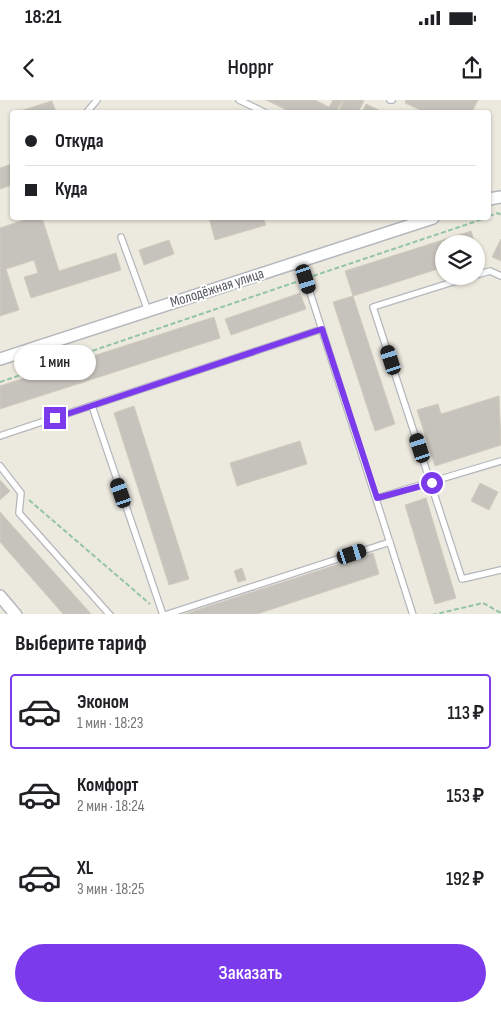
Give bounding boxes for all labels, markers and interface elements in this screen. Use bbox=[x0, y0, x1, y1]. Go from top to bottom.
text: 18:21 bbox=[25, 6, 61, 29]
icon: back bbox=[15, 54, 43, 82]
text: Hoppr bbox=[227, 54, 274, 81]
icon: share bbox=[458, 54, 486, 82]
text: Откуда bbox=[55, 130, 104, 153]
text: Куда bbox=[55, 178, 88, 201]
map controls bbox=[435, 235, 485, 285]
button: layers bbox=[435, 235, 485, 285]
car bbox=[294, 262, 317, 296]
street label: Молодёжная улица bbox=[168, 264, 266, 312]
car bbox=[379, 343, 402, 377]
callout: 1 мин bbox=[14, 346, 96, 380]
text: 1 мин bbox=[40, 353, 70, 372]
route end bbox=[44, 407, 66, 429]
car bbox=[408, 431, 431, 465]
route start bbox=[421, 472, 443, 494]
car bbox=[109, 476, 132, 510]
car bbox=[335, 542, 368, 566]
text: Выберите тариф bbox=[15, 630, 147, 657]
icon: car bbox=[17, 689, 62, 734]
text: Эконом bbox=[77, 691, 129, 714]
text: 113 ₽ bbox=[447, 702, 484, 725]
text: 1 мин · 18:23 bbox=[77, 714, 144, 733]
icon: car bbox=[17, 772, 62, 817]
text: Комфорт bbox=[77, 774, 139, 797]
text: 153 ₽ bbox=[447, 785, 484, 808]
text: 2 мин · 18:24 bbox=[77, 797, 144, 816]
icon: car bbox=[17, 855, 62, 900]
text: XL bbox=[77, 857, 93, 880]
text: 192 ₽ bbox=[446, 868, 484, 891]
text: 3 мин · 18:25 bbox=[77, 880, 144, 899]
button: Заказать bbox=[15, 944, 486, 1002]

